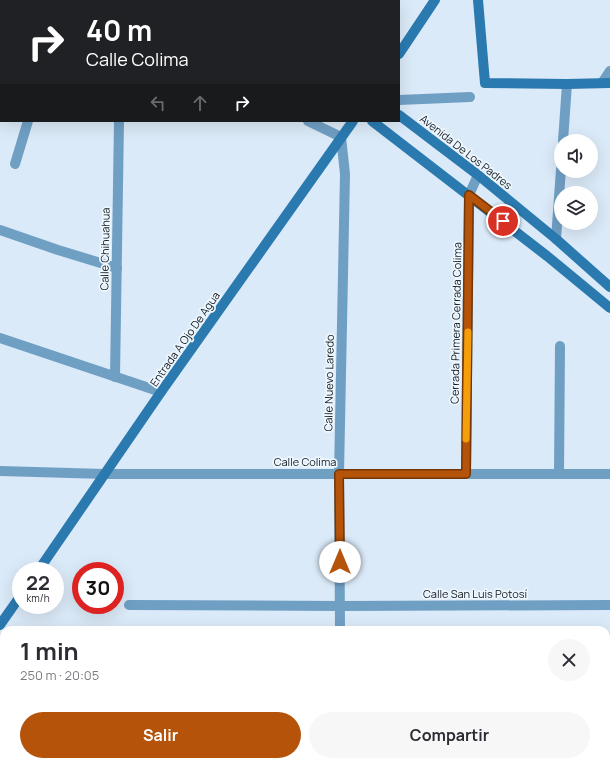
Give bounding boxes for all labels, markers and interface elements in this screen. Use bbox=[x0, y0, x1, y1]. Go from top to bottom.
text: 40 m bbox=[86, 11, 152, 49]
icon: right bbox=[20, 16, 72, 68]
text: Calle Colima bbox=[86, 47, 189, 71]
icon: left bbox=[147, 92, 169, 114]
icon: ahead bbox=[189, 92, 211, 114]
icon: right bbox=[231, 92, 253, 114]
street label: Avenida De Los Padres bbox=[417, 111, 516, 193]
map controls bbox=[554, 134, 598, 230]
button: sound bbox=[554, 134, 598, 178]
button: layers bbox=[554, 186, 598, 230]
pin bbox=[486, 204, 520, 238]
street label: Calle Chihuahua bbox=[96, 207, 113, 291]
icon: arrive bbox=[492, 210, 514, 232]
street label: Cerrada Primera Cerrada Colima bbox=[447, 242, 464, 404]
street label: Entrada A Ojo De Agua bbox=[146, 288, 223, 389]
street label: Calle Nuevo Laredo bbox=[320, 334, 337, 432]
street label: Calle Colima bbox=[274, 454, 336, 469]
position arrow bbox=[319, 541, 361, 583]
speed limit sign: 30 bbox=[72, 562, 124, 614]
text: 22 bbox=[26, 569, 50, 596]
street label: Calle San Luis Potosí bbox=[423, 586, 528, 601]
text: km/h bbox=[26, 591, 50, 605]
text: 1 min bbox=[20, 634, 79, 667]
button: close bbox=[548, 639, 590, 681]
text: 250 m · 20:05 bbox=[20, 666, 99, 684]
button: Salir bbox=[20, 712, 301, 758]
button: Compartir bbox=[309, 712, 590, 758]

